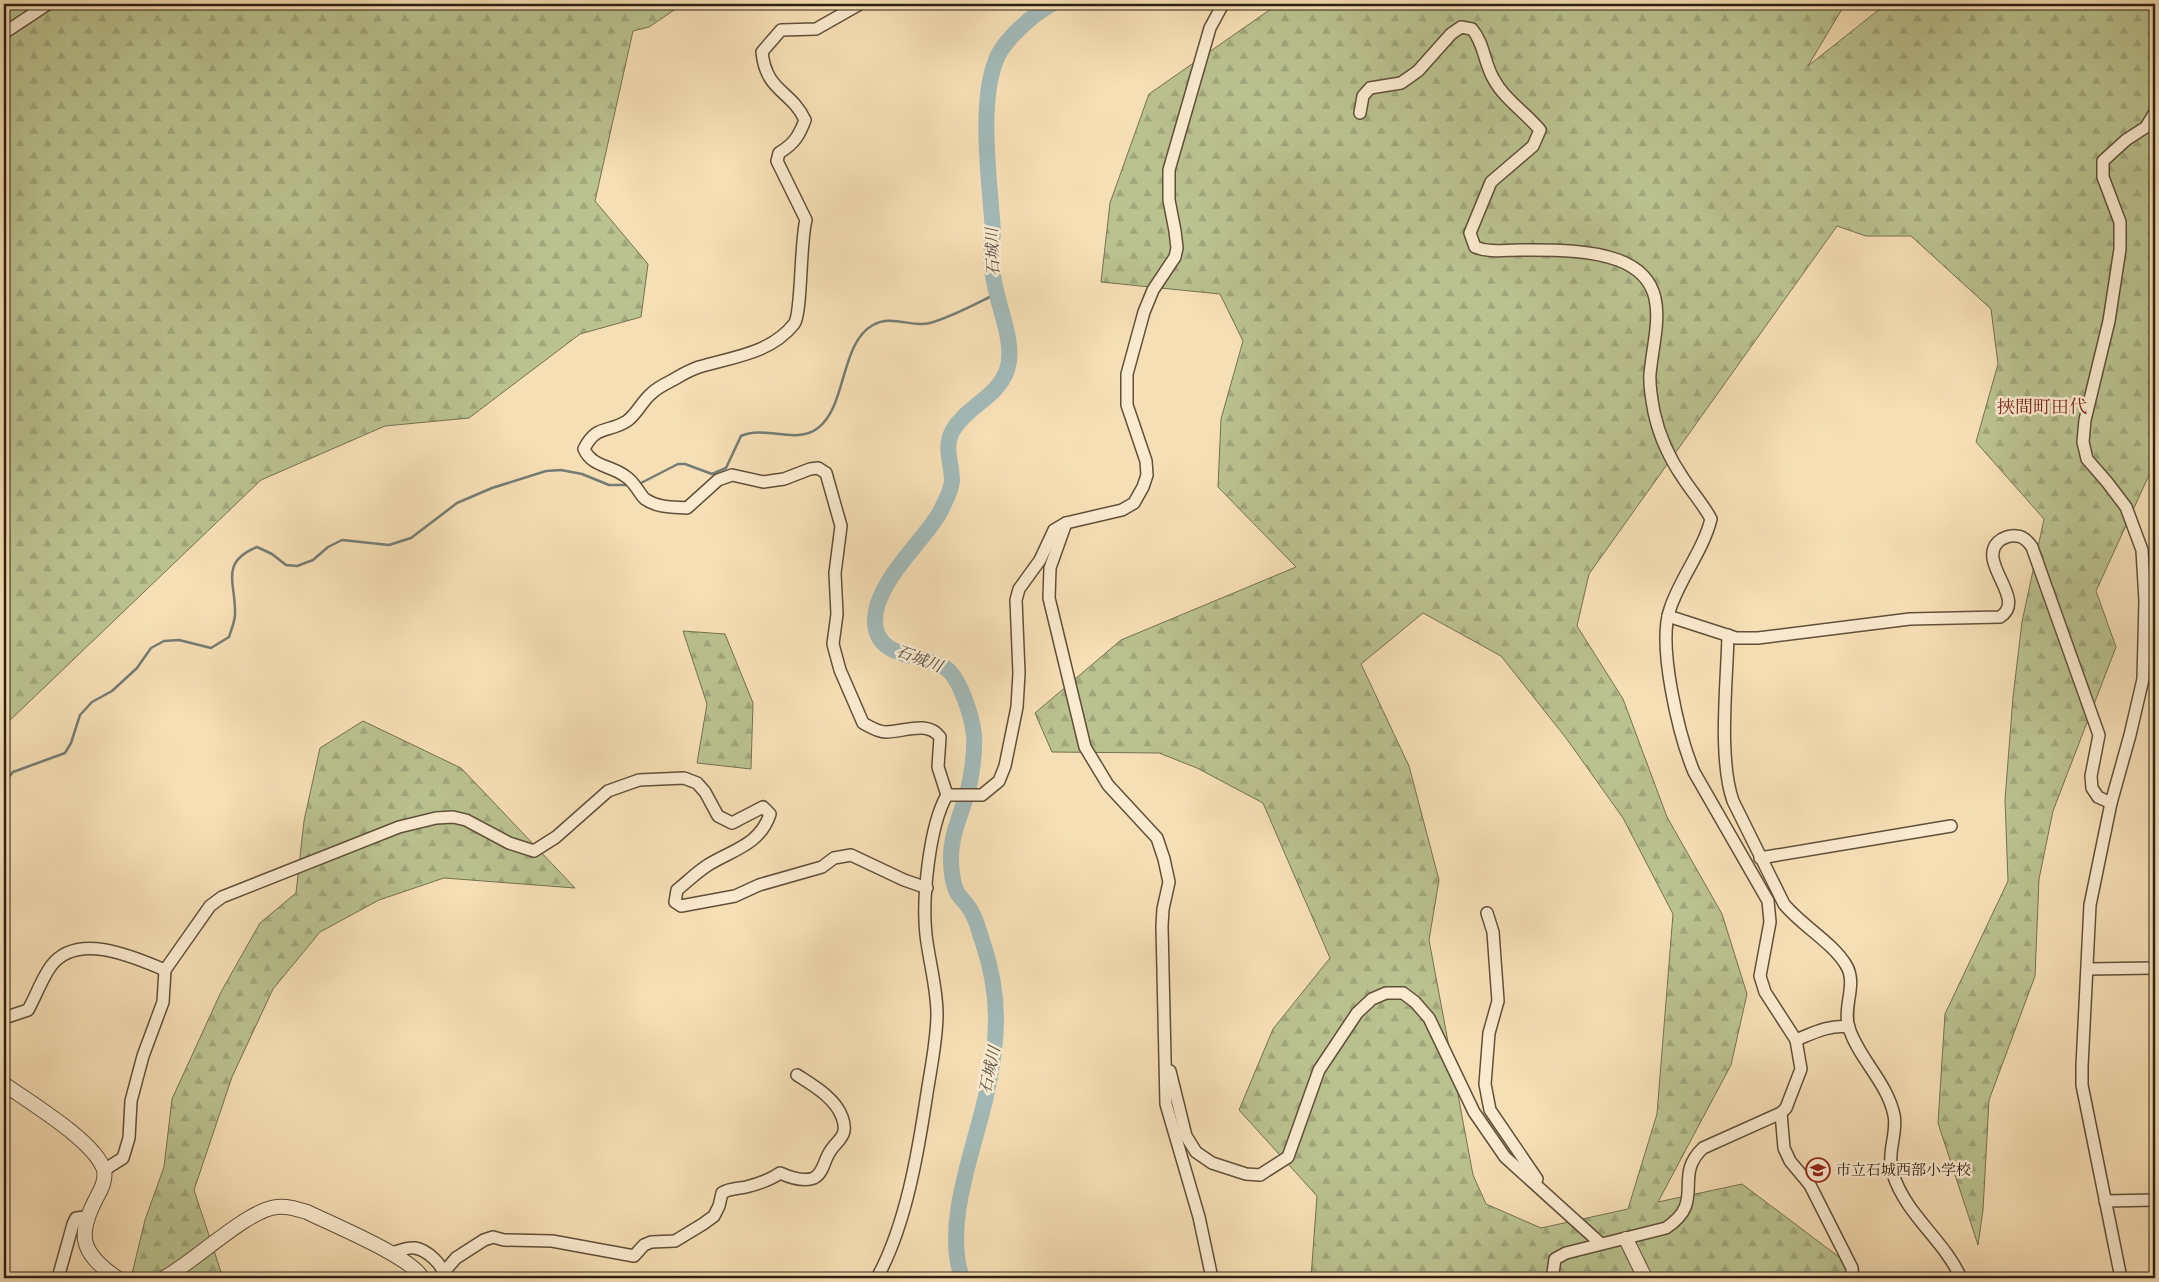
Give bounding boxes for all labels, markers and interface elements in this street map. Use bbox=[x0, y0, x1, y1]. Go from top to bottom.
water label: 石城川 bbox=[981, 226, 1005, 276]
district label: 挾間町田代 bbox=[1997, 395, 2087, 419]
water label: 石城川 bbox=[893, 640, 947, 679]
water label: 石城川 bbox=[974, 1042, 1006, 1096]
school or university icon: 市立石城西部小学校 bbox=[1805, 1157, 1831, 1183]
place label: 市立石城西部小学校 bbox=[1836, 1160, 1971, 1180]

